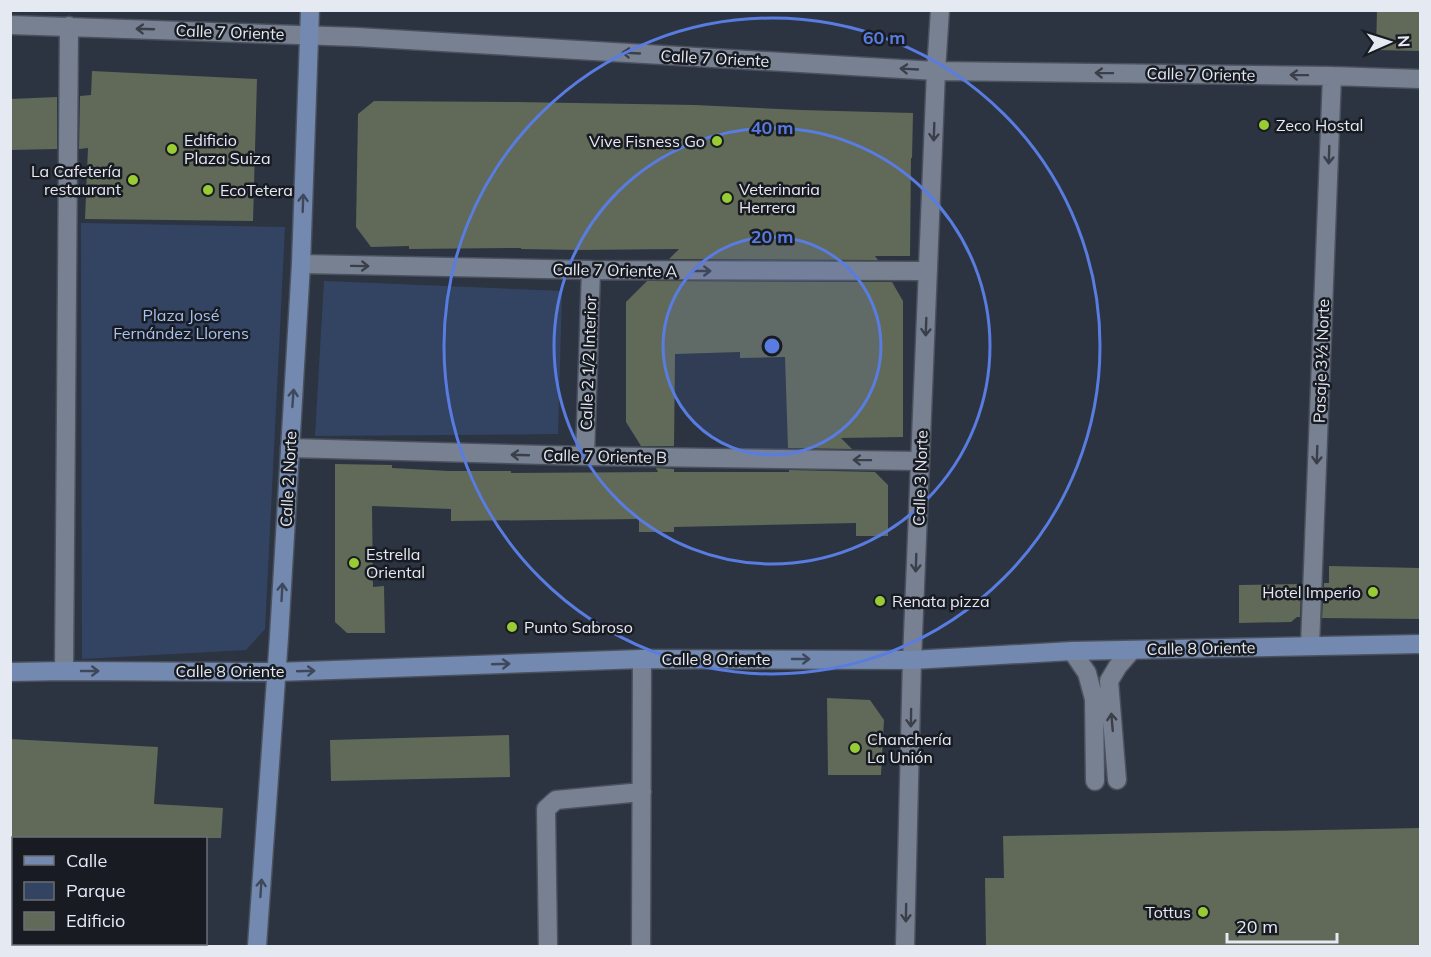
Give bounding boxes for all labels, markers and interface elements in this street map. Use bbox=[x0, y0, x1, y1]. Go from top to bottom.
north arrow bbox=[1359, 12, 1419, 72]
street label: Calle 7 Oriente bbox=[175, 20, 285, 44]
one-way arrow bbox=[135, 23, 155, 35]
text: 60 m bbox=[863, 26, 905, 49]
text: N bbox=[1394, 35, 1414, 48]
street label: Calle 7 Oriente bbox=[660, 45, 770, 71]
one-way arrow bbox=[621, 47, 641, 58]
street label: Calle 7 Oriente bbox=[1146, 63, 1256, 85]
one-way arrow bbox=[900, 64, 920, 75]
one-way arrow bbox=[1095, 67, 1115, 79]
one-way arrow bbox=[1290, 70, 1310, 81]
place label: Zeco Hostal bbox=[1276, 115, 1363, 135]
text: 40 m bbox=[751, 116, 793, 139]
marker: Zeco Hostal bbox=[1257, 118, 1271, 132]
one-way arrow bbox=[928, 121, 939, 141]
place label: Edificio Plaza Suiza bbox=[184, 130, 271, 168]
place label: Vive Fisness Go bbox=[589, 131, 705, 151]
marker: Vive Fisness Go bbox=[710, 134, 724, 148]
marker: Edificio Plaza Suiza bbox=[165, 142, 179, 156]
one-way arrow bbox=[1323, 145, 1335, 165]
place label: La Cafetería restaurant bbox=[31, 161, 121, 199]
marker: La Cafetería restaurant bbox=[126, 173, 140, 187]
place label: Veterinaria Herrera bbox=[739, 179, 820, 217]
place label: EcoTetera bbox=[220, 180, 293, 200]
marker: EcoTetera bbox=[201, 183, 215, 197]
marker: Veterinaria Herrera bbox=[720, 191, 734, 205]
one-way arrow bbox=[297, 193, 309, 213]
text: 20 m bbox=[751, 225, 793, 248]
street label: Calle 7 Oriente A bbox=[552, 259, 678, 281]
one-way arrow bbox=[349, 260, 369, 271]
one-way arrow bbox=[691, 265, 711, 277]
street label: Calle 2 1/2 Interior bbox=[576, 295, 600, 431]
street label: Pasaje 3½ Norte bbox=[1309, 299, 1333, 423]
park label: Plaza José Fernández Llorens bbox=[113, 305, 249, 343]
one-way arrow bbox=[920, 316, 931, 336]
centre of rings bbox=[762, 336, 782, 356]
one-way arrow bbox=[288, 388, 299, 408]
street label: Calle 2 Norte bbox=[275, 430, 301, 528]
street label: Calle 3 Norte bbox=[908, 430, 932, 526]
street label: Calle 7 Oriente B bbox=[543, 445, 667, 467]
one-way arrow bbox=[1312, 445, 1323, 465]
one-way arrow bbox=[510, 449, 530, 460]
one-way arrow bbox=[852, 454, 872, 466]
place label: Estrella Oriental bbox=[366, 544, 425, 582]
one-way arrow bbox=[910, 553, 922, 573]
marker: Estrella Oriental bbox=[347, 556, 361, 570]
place label: Hotel Imperio bbox=[1262, 582, 1361, 602]
one-way arrow bbox=[276, 583, 287, 603]
marker: Hotel Imperio bbox=[1366, 585, 1380, 599]
place label: Renata pizza bbox=[892, 591, 989, 611]
marker: Renata pizza bbox=[873, 594, 887, 608]
place label: Punto Sabroso bbox=[524, 617, 633, 637]
marker: Punto Sabroso bbox=[505, 620, 519, 634]
street label: Calle 8 Oriente bbox=[1146, 637, 1256, 659]
street label: Calle 8 Oriente bbox=[662, 649, 770, 669]
one-way arrow bbox=[790, 654, 810, 665]
one-way arrow bbox=[490, 658, 510, 670]
street label: Calle 8 Oriente bbox=[176, 661, 284, 681]
one-way arrow bbox=[79, 665, 99, 677]
one-way arrow bbox=[295, 665, 315, 676]
one-way arrow bbox=[905, 708, 916, 728]
one-way arrow bbox=[1106, 713, 1117, 733]
place label: Chanchería La Unión bbox=[867, 729, 952, 767]
marker: Chanchería La Unión bbox=[848, 741, 862, 755]
legend bbox=[12, 837, 207, 945]
text: Calle bbox=[66, 849, 107, 872]
text: Parque bbox=[66, 879, 125, 902]
one-way arrow bbox=[256, 879, 267, 899]
place label: Tottus bbox=[1145, 902, 1191, 922]
one-way arrow bbox=[900, 903, 912, 923]
marker: Tottus bbox=[1196, 905, 1210, 919]
scale bar bbox=[1227, 906, 1336, 944]
text: Edificio bbox=[66, 909, 125, 932]
text: 20 m bbox=[1236, 915, 1278, 938]

